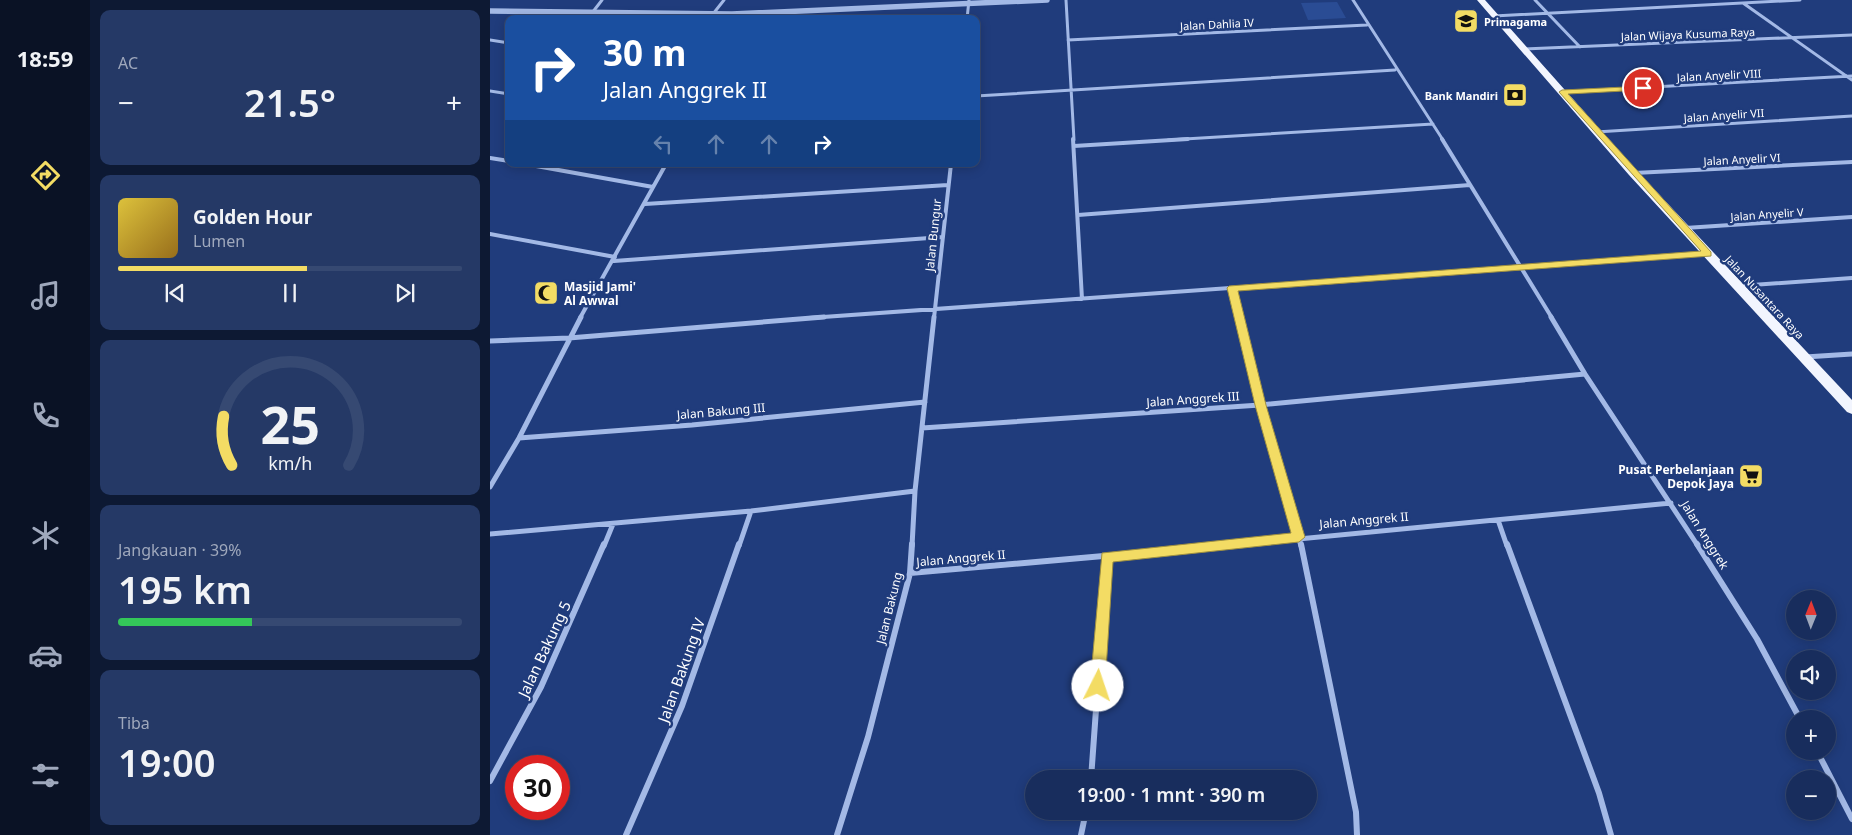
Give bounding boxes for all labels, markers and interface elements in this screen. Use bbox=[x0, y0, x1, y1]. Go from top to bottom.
school or university icon: Primagama bbox=[1453, 8, 1479, 34]
place label: Primagama bbox=[1484, 14, 1547, 29]
street label: Jalan Dahlia IV bbox=[1179, 15, 1255, 33]
street label: Jalan Wijaya Kusuma Raya bbox=[1620, 24, 1755, 44]
text: 30 m bbox=[603, 29, 686, 76]
icon: right bbox=[520, 35, 585, 100]
text: 18:59 bbox=[17, 43, 73, 73]
text: AC bbox=[118, 52, 138, 74]
street label: Jalan Anyelir VIII bbox=[1675, 65, 1762, 85]
pin bbox=[1622, 67, 1664, 109]
text: Jalan Anggrek II bbox=[603, 74, 767, 104]
icon: arrive bbox=[1629, 74, 1657, 102]
text: 21.5° bbox=[244, 76, 336, 128]
bank icon: Bank Mandiri bbox=[1502, 82, 1528, 108]
text: − bbox=[118, 83, 134, 121]
text: + bbox=[446, 83, 462, 121]
place label: Bank Mandiri bbox=[1425, 88, 1498, 103]
street label: Jalan Anyelir VII bbox=[1682, 105, 1765, 125]
icon: left bbox=[649, 130, 677, 158]
icon: ahead bbox=[702, 130, 730, 158]
icon: ahead bbox=[755, 130, 783, 158]
icon: right bbox=[808, 130, 836, 158]
street label: Jalan Anyelir VI bbox=[1702, 149, 1781, 169]
icon: directions bbox=[28, 158, 63, 193]
street label: Jalan Bungur bbox=[921, 198, 945, 273]
text: Golden Hour bbox=[193, 204, 312, 230]
street label: Jalan Anyelir V bbox=[1729, 204, 1804, 224]
text: Lumen bbox=[193, 230, 245, 252]
street label: Jalan Nusantara Raya bbox=[1721, 251, 1808, 342]
icon: music bbox=[28, 278, 63, 313]
place label: Masjid Jami' Al Awwal bbox=[564, 278, 636, 309]
icon: previous bbox=[161, 279, 189, 307]
icon: pause bbox=[276, 279, 304, 307]
icon: next bbox=[391, 279, 419, 307]
mosque icon: Masjid Jami' Al Awwal bbox=[533, 280, 559, 306]
street label: Jalan Anggrek III bbox=[1145, 387, 1240, 411]
text: 25 bbox=[260, 388, 320, 459]
icon: phone bbox=[28, 398, 63, 433]
street label: Jalan Bakung III bbox=[675, 399, 766, 423]
text: km/h bbox=[268, 451, 312, 475]
place label: Pusat Perbelanjaan Depok Jaya bbox=[1618, 461, 1734, 492]
supermarket icon: Pusat Perbelanjaan Depok Jaya bbox=[1738, 463, 1764, 489]
street label: Jalan Anggrek bbox=[1677, 497, 1733, 573]
street label: Jalan Anggrek II bbox=[1318, 508, 1409, 532]
icon: climate bbox=[28, 518, 63, 553]
text: Jangkauan · 39% bbox=[118, 539, 242, 561]
street label: Jalan Anggrek II bbox=[915, 546, 1006, 570]
text: 195 km bbox=[118, 563, 252, 615]
street label: Jalan Bakung bbox=[872, 570, 906, 647]
north arrow bbox=[1786, 590, 1836, 640]
map controls bbox=[1786, 590, 1836, 820]
street label: Jalan Bakung 5 bbox=[512, 597, 575, 702]
street label: Jalan Bakung IV bbox=[652, 615, 709, 727]
icon: car bbox=[28, 638, 63, 673]
button: sound bbox=[1786, 650, 1836, 700]
position arrow bbox=[1071, 659, 1123, 711]
button: + bbox=[1786, 710, 1836, 760]
text: Tiba bbox=[118, 712, 150, 734]
text: 19:00 bbox=[118, 736, 215, 788]
speed limit sign: 30 bbox=[505, 755, 570, 820]
icon: filters bbox=[28, 758, 63, 793]
button: − bbox=[1786, 770, 1836, 820]
text: 19:00 · 1 mnt · 390 m bbox=[1077, 782, 1265, 808]

